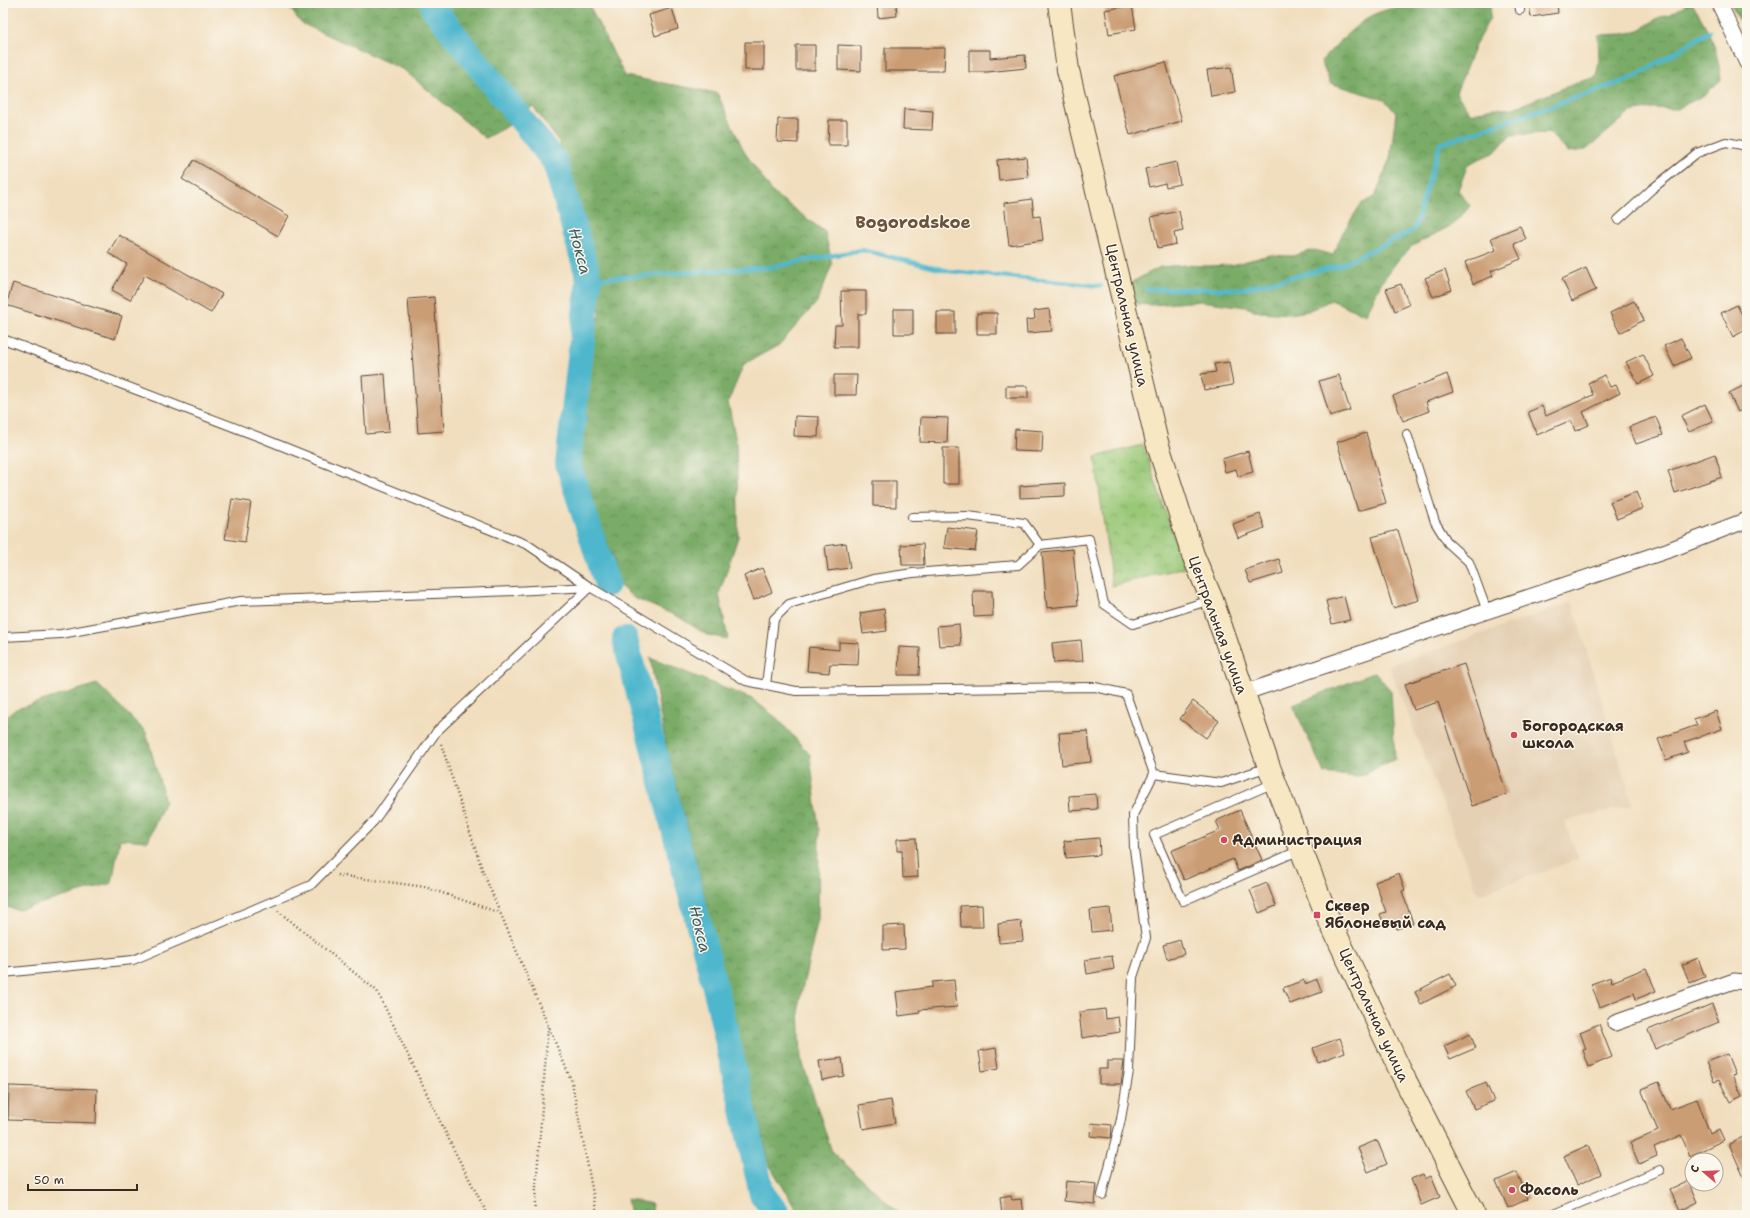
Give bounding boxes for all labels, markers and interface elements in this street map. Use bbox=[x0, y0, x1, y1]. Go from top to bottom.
district label: Bogorodskoe bbox=[855, 211, 971, 233]
water label: Нокса bbox=[564, 225, 596, 277]
street label: Центральная улица bbox=[1101, 242, 1153, 389]
street label: Центральная улица bbox=[1184, 553, 1253, 698]
place label: Богородская школа bbox=[1522, 716, 1624, 753]
marker: Богородская школа bbox=[1509, 730, 1519, 740]
place label: Администрация bbox=[1232, 830, 1362, 850]
marker: Администрация bbox=[1219, 835, 1229, 845]
place label: Сквер Яблоневый сад bbox=[1325, 896, 1446, 933]
water label: Нокса bbox=[684, 903, 716, 955]
marker: Сквер Яблоневый сад bbox=[1312, 910, 1322, 920]
street label: Центральная улица bbox=[1334, 945, 1414, 1086]
north arrow bbox=[1684, 1152, 1724, 1192]
text: С bbox=[1687, 1163, 1703, 1175]
scale bar bbox=[28, 1166, 137, 1192]
text: 50 m bbox=[34, 1172, 64, 1188]
place label: Фасоль bbox=[1520, 1180, 1579, 1200]
marker: Фасоль bbox=[1507, 1185, 1517, 1195]

